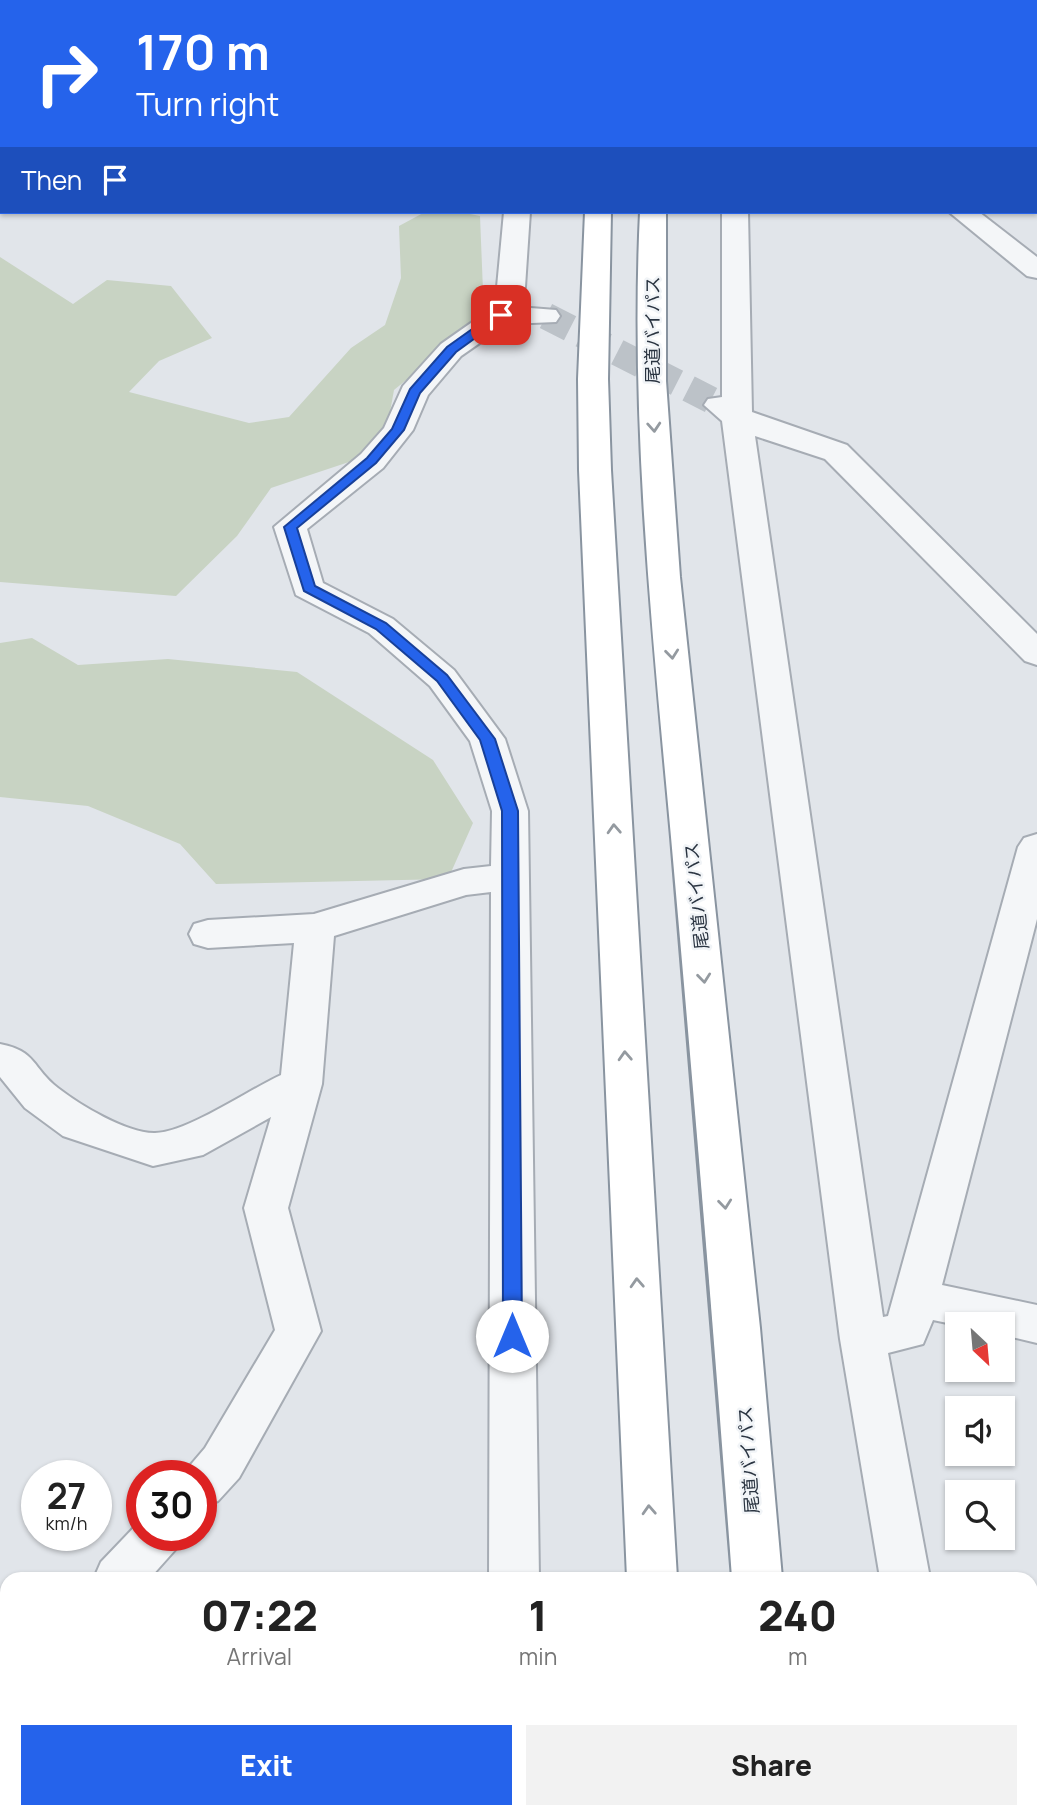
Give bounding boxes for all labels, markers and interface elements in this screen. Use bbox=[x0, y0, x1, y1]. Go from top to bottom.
text: 170 m bbox=[136, 18, 270, 85]
icon: right bbox=[21, 28, 112, 119]
text: Turn right bbox=[136, 82, 279, 126]
icon: arrive bbox=[96, 161, 134, 199]
text: Then bbox=[21, 162, 82, 198]
street label: 尾道バイパス bbox=[640, 276, 664, 384]
pin bbox=[471, 285, 531, 345]
icon: arrive bbox=[482, 296, 520, 334]
one-way arrow bbox=[646, 422, 661, 433]
one-way arrow bbox=[664, 648, 679, 659]
one-way arrow bbox=[606, 823, 621, 834]
street label: 尾道バイパス bbox=[678, 841, 714, 951]
one-way arrow bbox=[696, 972, 711, 983]
one-way arrow bbox=[618, 1050, 633, 1061]
one-way arrow bbox=[718, 1198, 733, 1210]
one-way arrow bbox=[630, 1277, 645, 1288]
position arrow bbox=[475, 1299, 549, 1373]
north arrow bbox=[945, 1312, 1015, 1382]
map controls bbox=[945, 1312, 1015, 1550]
button: sound bbox=[945, 1396, 1015, 1466]
street label: 尾道バイパス bbox=[732, 1405, 764, 1515]
speed limit sign: 30 bbox=[126, 1460, 217, 1551]
text: 27 bbox=[47, 1472, 86, 1520]
button: search bbox=[945, 1480, 1015, 1550]
one-way arrow bbox=[641, 1505, 656, 1516]
text: km/h bbox=[46, 1511, 87, 1535]
text: 07:22 bbox=[201, 1586, 318, 1644]
text: 1 bbox=[529, 1586, 548, 1644]
text: 240 bbox=[758, 1586, 837, 1644]
text: Arrival bbox=[227, 1640, 292, 1672]
text: min bbox=[519, 1640, 557, 1672]
text: m bbox=[788, 1640, 807, 1672]
button: Exit bbox=[21, 1725, 512, 1805]
button: Share bbox=[526, 1725, 1017, 1805]

